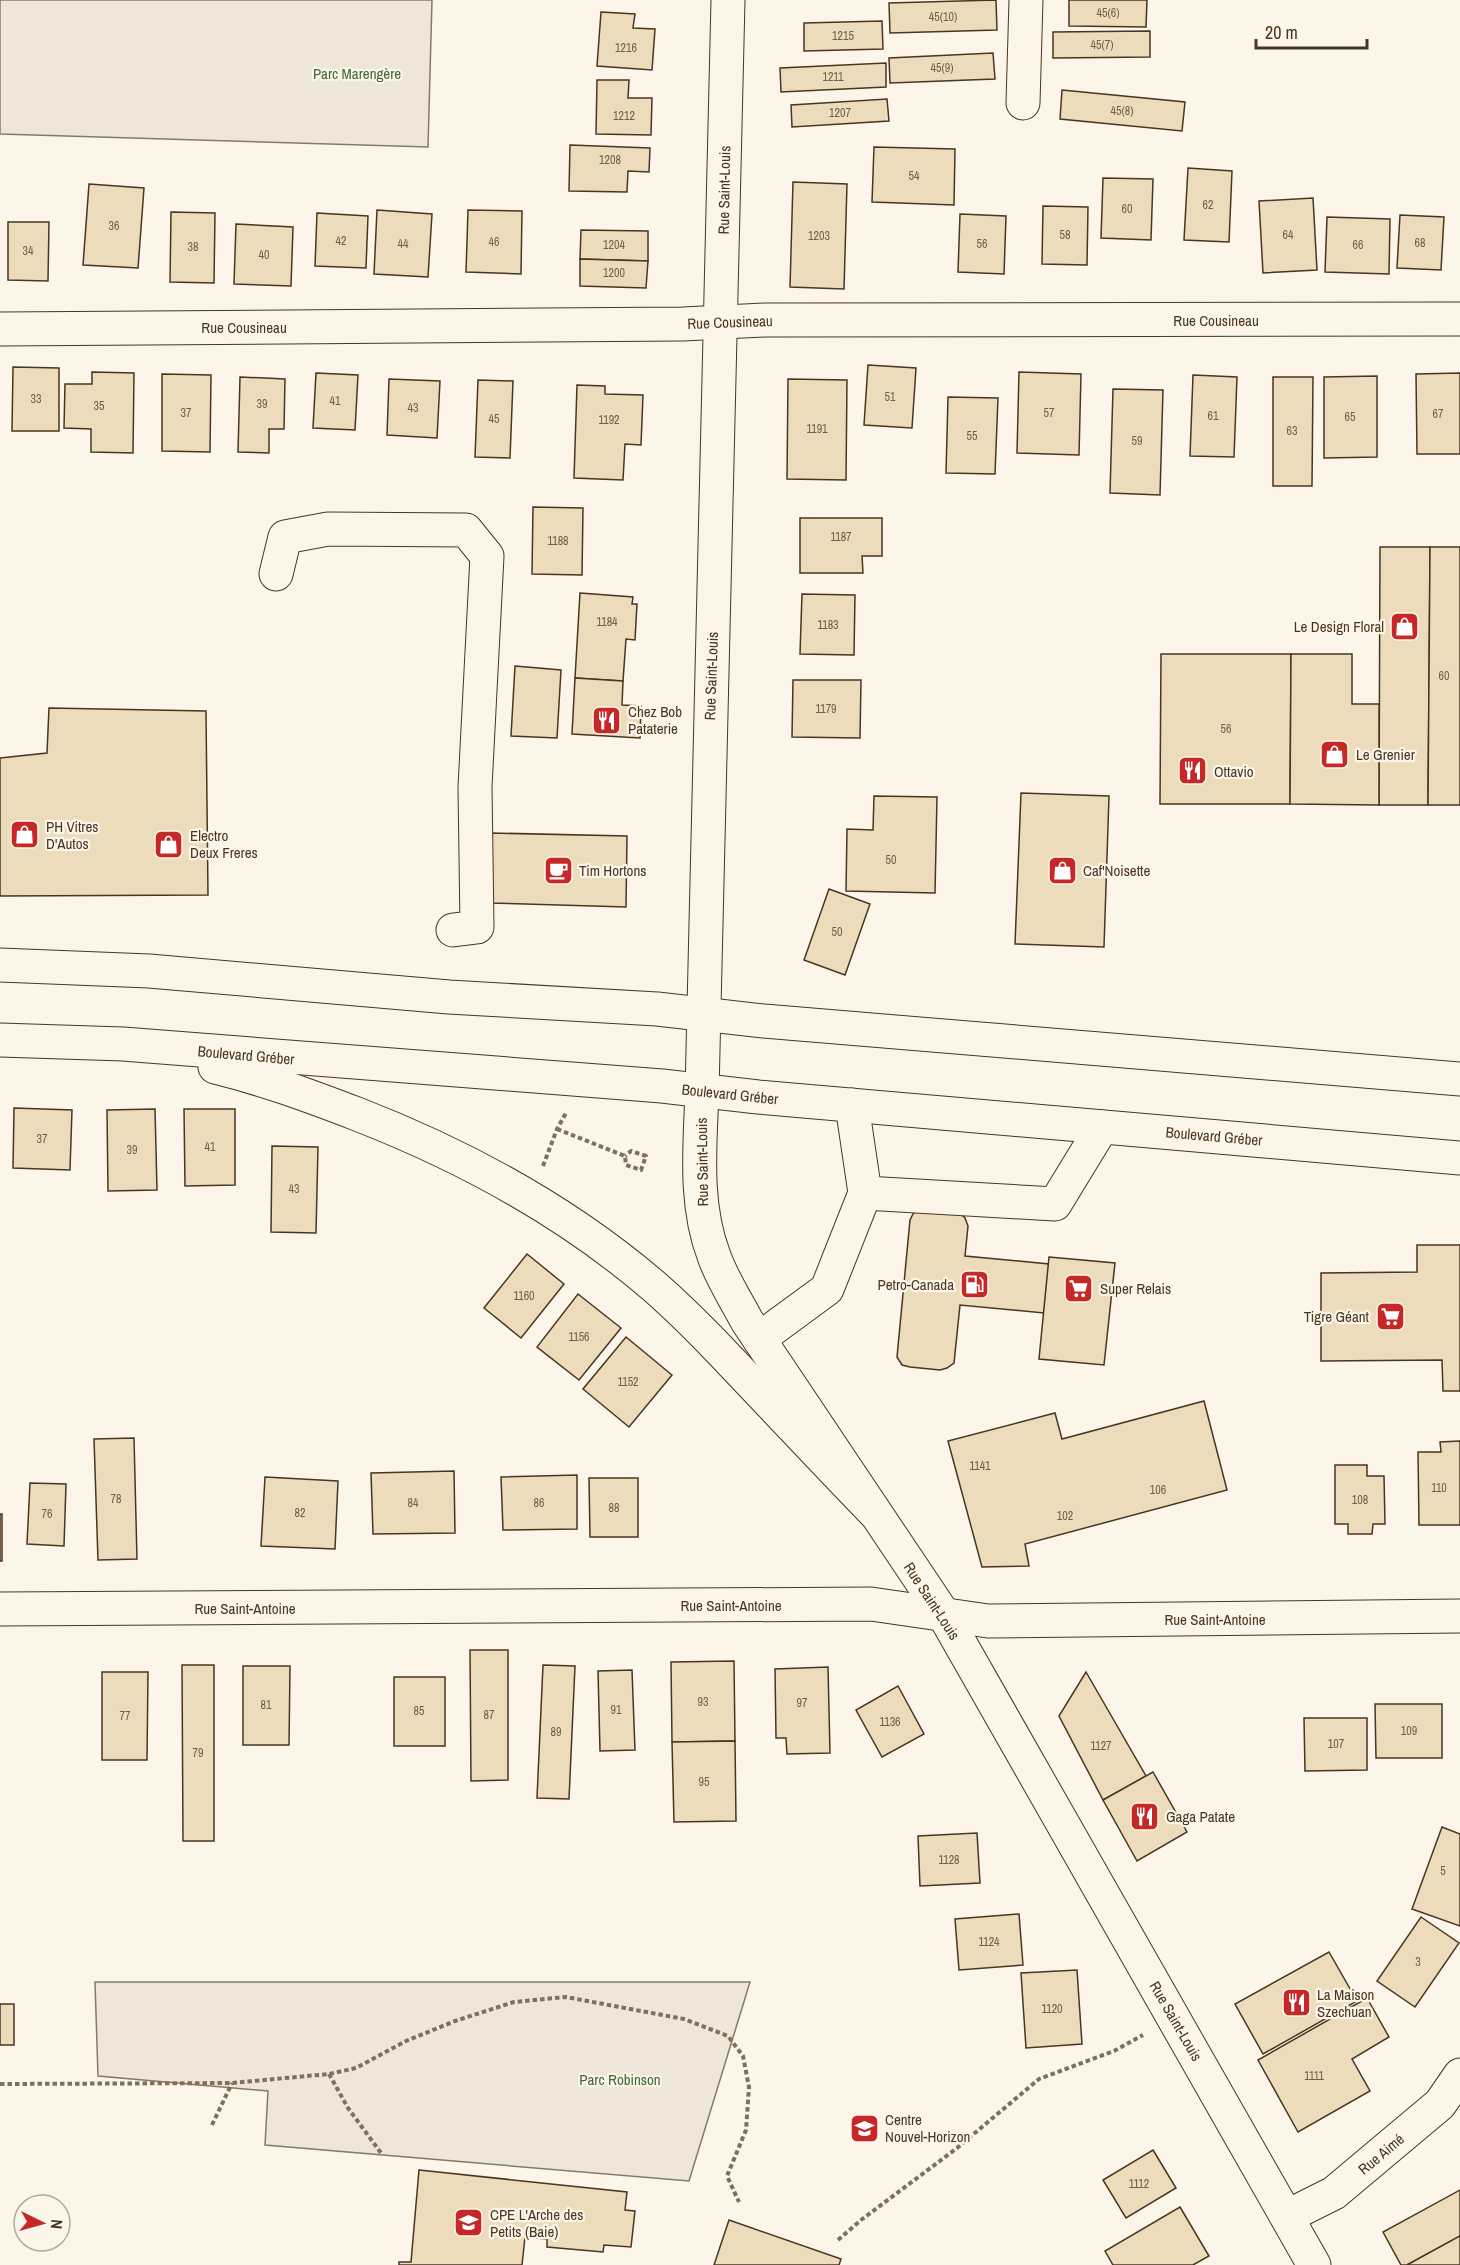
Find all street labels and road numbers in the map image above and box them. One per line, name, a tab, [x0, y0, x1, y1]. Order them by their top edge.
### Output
street label: Rue Saint-Louis	[713, 145, 735, 235]
street label: Rue Cousineau	[687, 310, 773, 334]
street label: Rue Cousineau	[1173, 310, 1259, 331]
street label: Rue Cousineau	[201, 317, 287, 338]
street label: Rue Saint-Louis	[699, 631, 723, 721]
street label: Boulevard Gréber	[197, 1040, 295, 1070]
street label: Boulevard Gréber	[681, 1078, 779, 1110]
street label: Rue Saint-Louis	[691, 1117, 713, 1207]
street label: Boulevard Gréber	[1165, 1121, 1263, 1151]
street label: Rue Saint-Louis	[899, 1558, 965, 1644]
street label: Rue Saint-Antoine	[680, 1595, 782, 1616]
street label: Rue Saint-Antoine	[194, 1598, 296, 1619]
street label: Rue Saint-Antoine	[1164, 1609, 1266, 1630]
street label: Rue Saint-Louis	[1145, 1977, 1207, 2065]
street label: Rue Aimé	[1354, 2128, 1409, 2179]

